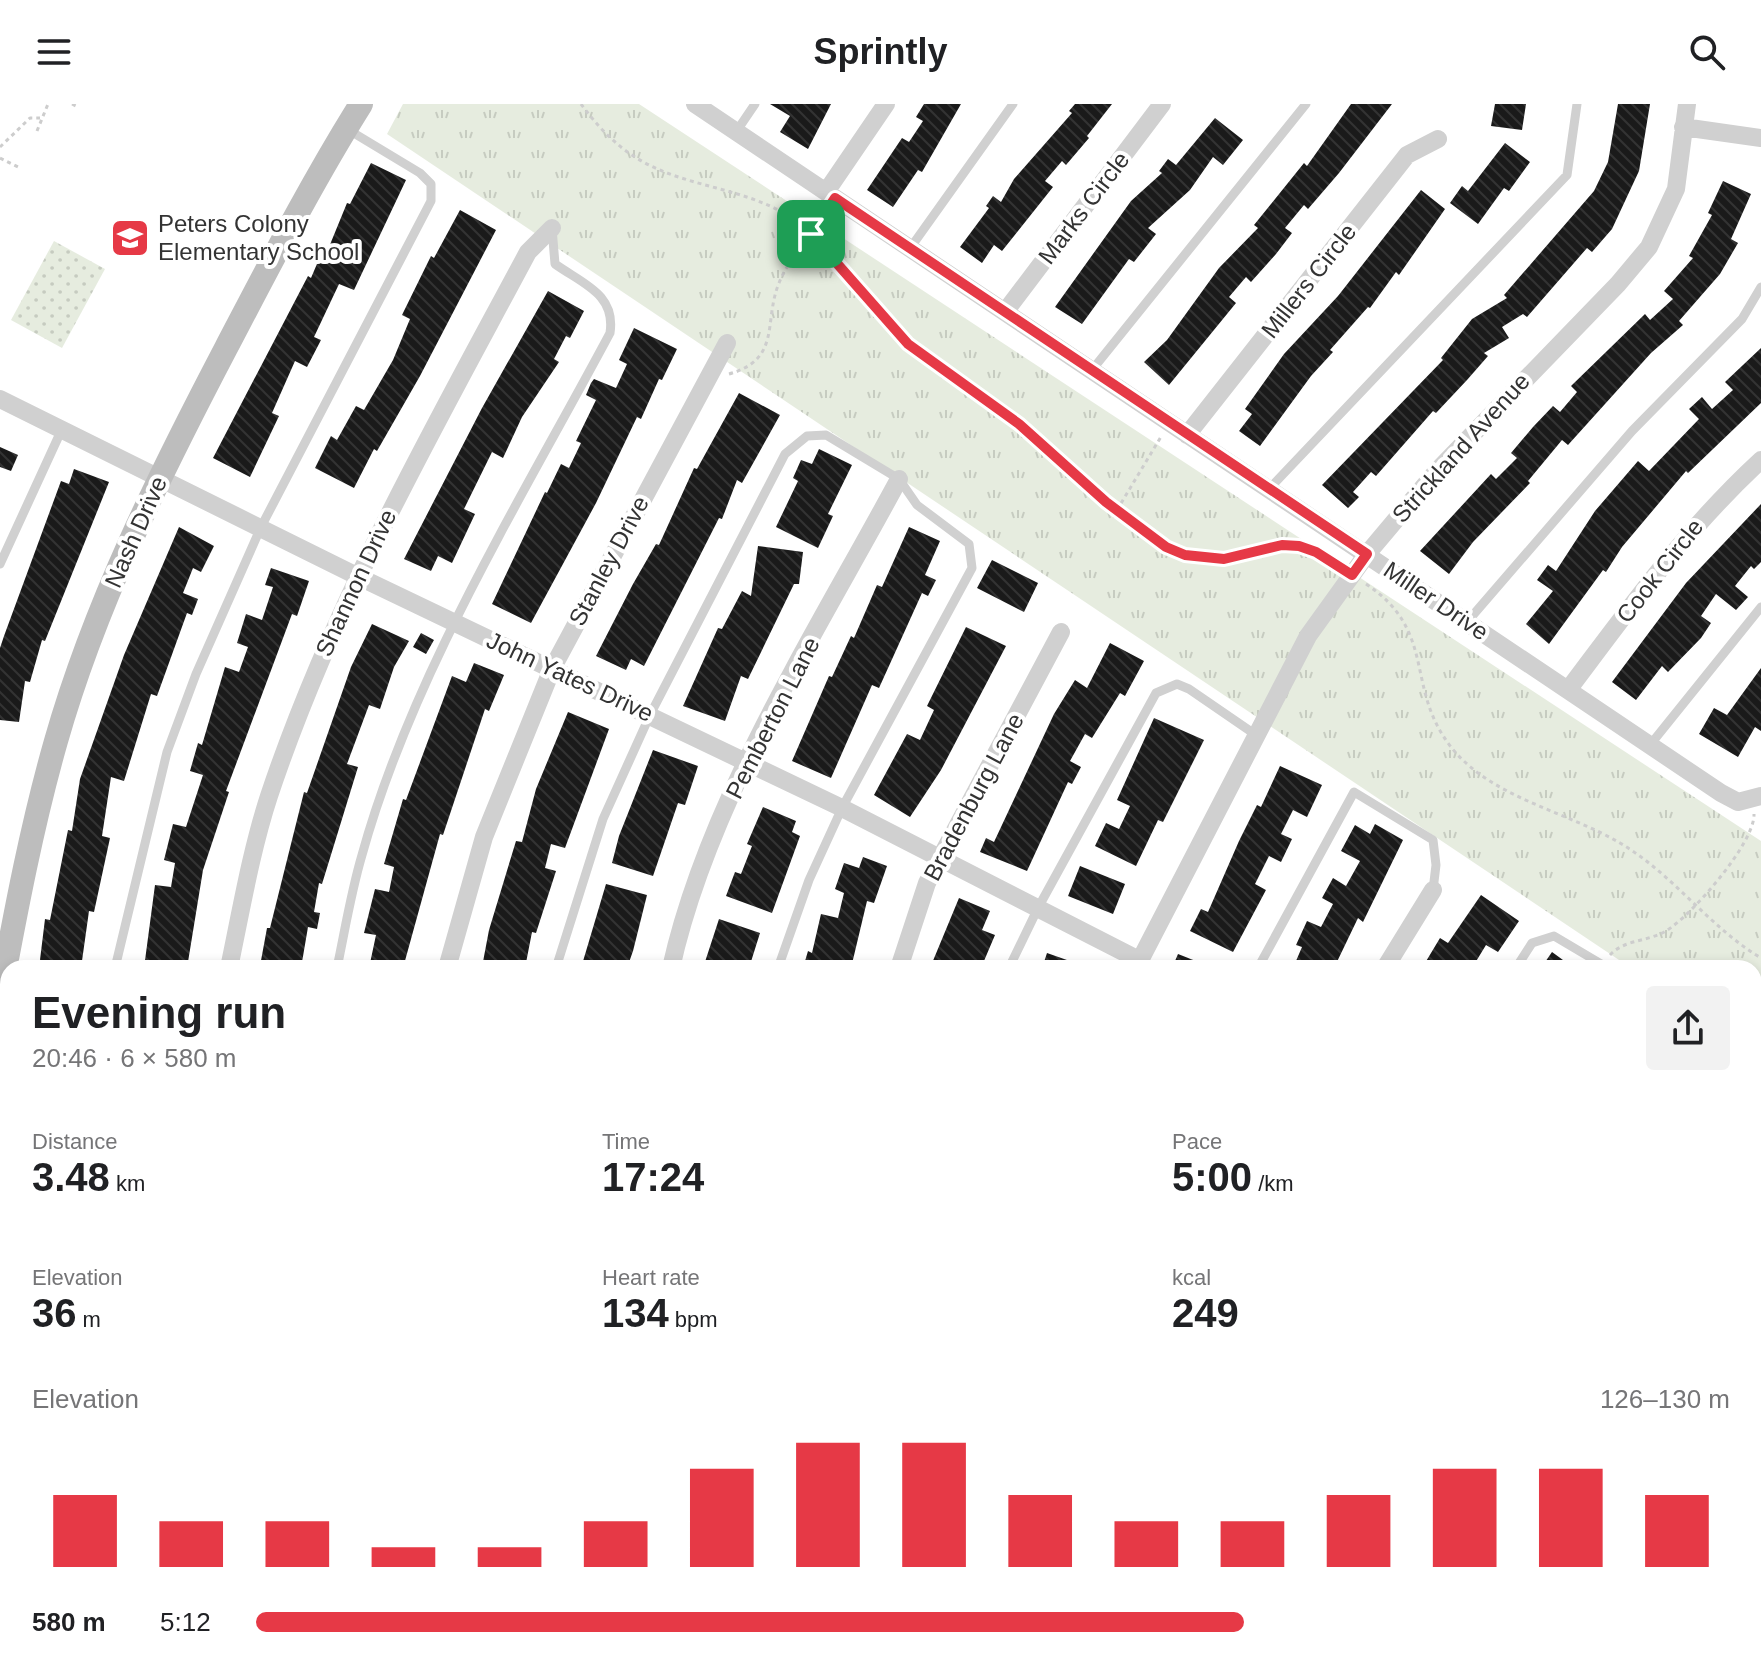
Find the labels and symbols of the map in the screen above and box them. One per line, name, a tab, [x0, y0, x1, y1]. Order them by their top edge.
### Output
street label: Marks Circle	[1033, 146, 1135, 269]
pin	[777, 200, 845, 268]
place label: Peters Colony Elementary School	[158, 210, 359, 265]
school or university icon: Peters Colony Elementary School	[109, 217, 151, 259]
street label: Millers Circle	[1256, 218, 1362, 343]
street label: Strickland Avenue	[1386, 367, 1535, 528]
street label: Nash Drive	[99, 472, 172, 592]
street label: Stanley Drive	[563, 491, 654, 630]
street label: Shannon Drive	[310, 505, 401, 660]
street label: Cook Circle	[1611, 514, 1708, 628]
street label: Miller Drive	[1379, 556, 1494, 645]
street label: John Yates Drive	[483, 626, 658, 727]
street label: Pemberton Lane	[720, 633, 825, 803]
street label: Bradenburg Lane	[918, 709, 1029, 885]

